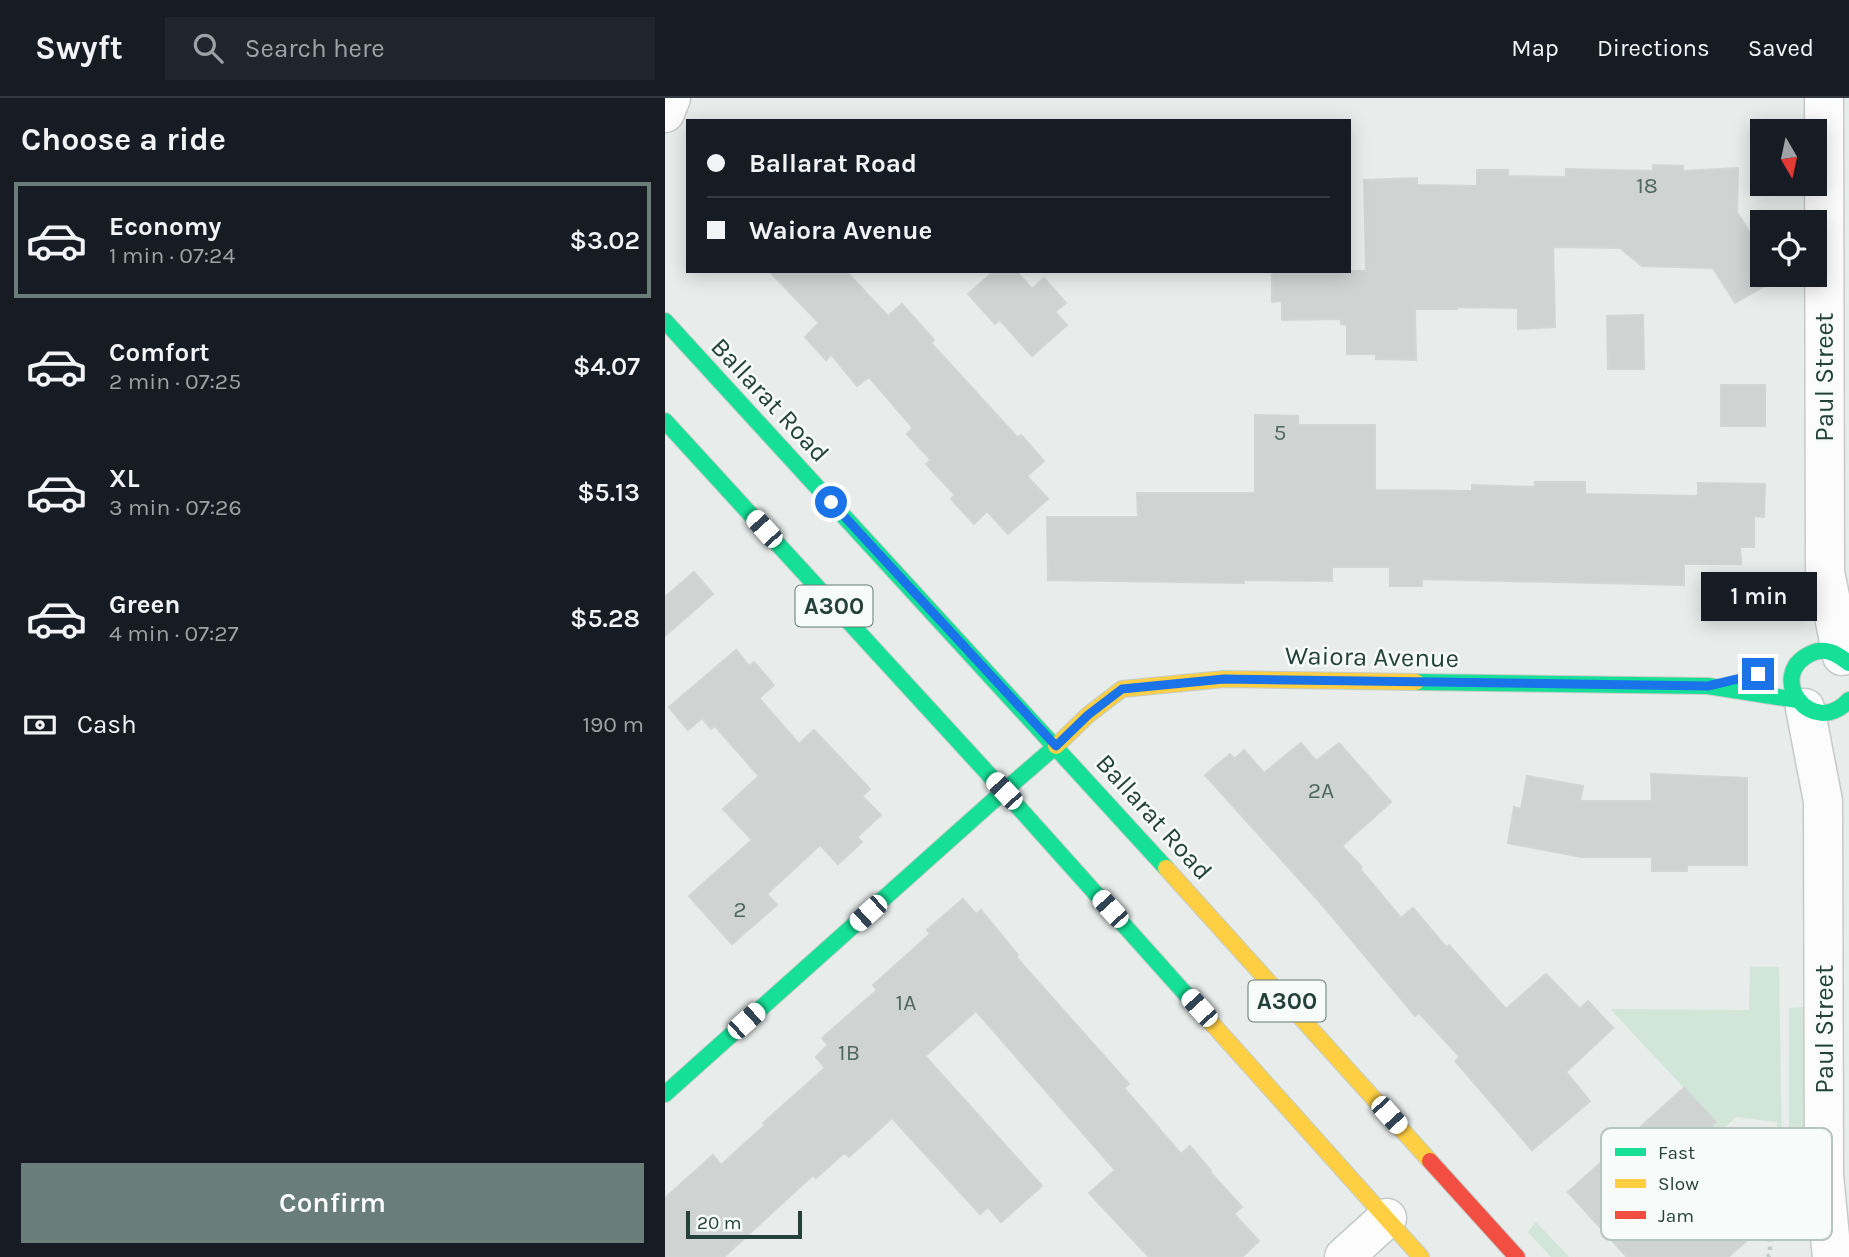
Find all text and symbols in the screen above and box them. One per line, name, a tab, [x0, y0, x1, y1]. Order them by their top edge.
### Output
search box	[165, 17, 655, 80]
text: Swyft	[35, 29, 123, 67]
icon: search	[189, 29, 227, 67]
text: Search here	[245, 33, 385, 64]
text: Map	[1511, 34, 1559, 62]
text: Directions	[1597, 34, 1710, 62]
text: Saved	[1748, 34, 1814, 62]
north arrow	[1750, 119, 1827, 196]
map controls	[1750, 119, 1827, 287]
text: Choose a ride	[21, 121, 226, 158]
text: Ballarat Road	[749, 148, 917, 179]
house number: 18	[1636, 172, 1658, 199]
icon: car	[25, 209, 88, 272]
button: locate	[1750, 210, 1827, 287]
text: Economy	[109, 211, 221, 242]
text: Waiora Avenue	[749, 215, 932, 246]
text: $3.02	[570, 225, 640, 256]
text: 1 min · 07:24	[109, 242, 235, 269]
street label: Paul Street	[1809, 312, 1840, 442]
street label: Ballarat Road	[704, 331, 836, 469]
icon: car	[25, 335, 88, 398]
text: Comfort	[109, 337, 210, 368]
text: $4.07	[573, 351, 640, 382]
text: 2 min · 07:25	[109, 368, 241, 395]
house number: 5	[1274, 419, 1286, 446]
icon: car	[25, 461, 88, 524]
text: XL	[109, 463, 140, 494]
text: $5.13	[577, 477, 640, 508]
route start	[815, 486, 847, 518]
text: 3 min · 07:26	[109, 494, 242, 521]
car	[743, 506, 786, 552]
callout: 1 min	[1700, 573, 1816, 622]
text: 1 min	[1730, 583, 1788, 610]
road number: A300	[795, 586, 873, 626]
icon: car	[25, 587, 88, 650]
text: Green	[109, 589, 181, 620]
text: $5.28	[570, 603, 640, 634]
text: 4 min · 07:27	[109, 620, 238, 647]
street label: Waiora Avenue	[1285, 640, 1459, 674]
route end	[1742, 658, 1774, 690]
icon: cash	[21, 706, 59, 744]
text: Cash	[77, 709, 137, 740]
text: 190 m	[582, 711, 644, 738]
street label: Ballarat Road	[1089, 748, 1219, 886]
car	[982, 768, 1027, 814]
house number: 2A	[1308, 777, 1334, 804]
car	[1089, 886, 1132, 932]
car	[846, 891, 891, 935]
house number: 2	[733, 896, 747, 923]
street label: Paul Street	[1809, 964, 1840, 1094]
road number: A300	[1249, 980, 1325, 1021]
car	[1178, 985, 1221, 1031]
house number: 1A	[896, 989, 916, 1016]
car	[724, 999, 769, 1043]
house number: 1B	[838, 1039, 860, 1066]
car	[1368, 1092, 1411, 1138]
legend	[1601, 1128, 1832, 1240]
text: Fast	[1658, 1142, 1695, 1164]
button: Confirm	[21, 1163, 644, 1243]
text: Slow	[1658, 1173, 1699, 1195]
text: Jam	[1658, 1205, 1694, 1227]
scale bar	[686, 1208, 801, 1240]
text: 20 m	[697, 1212, 742, 1234]

